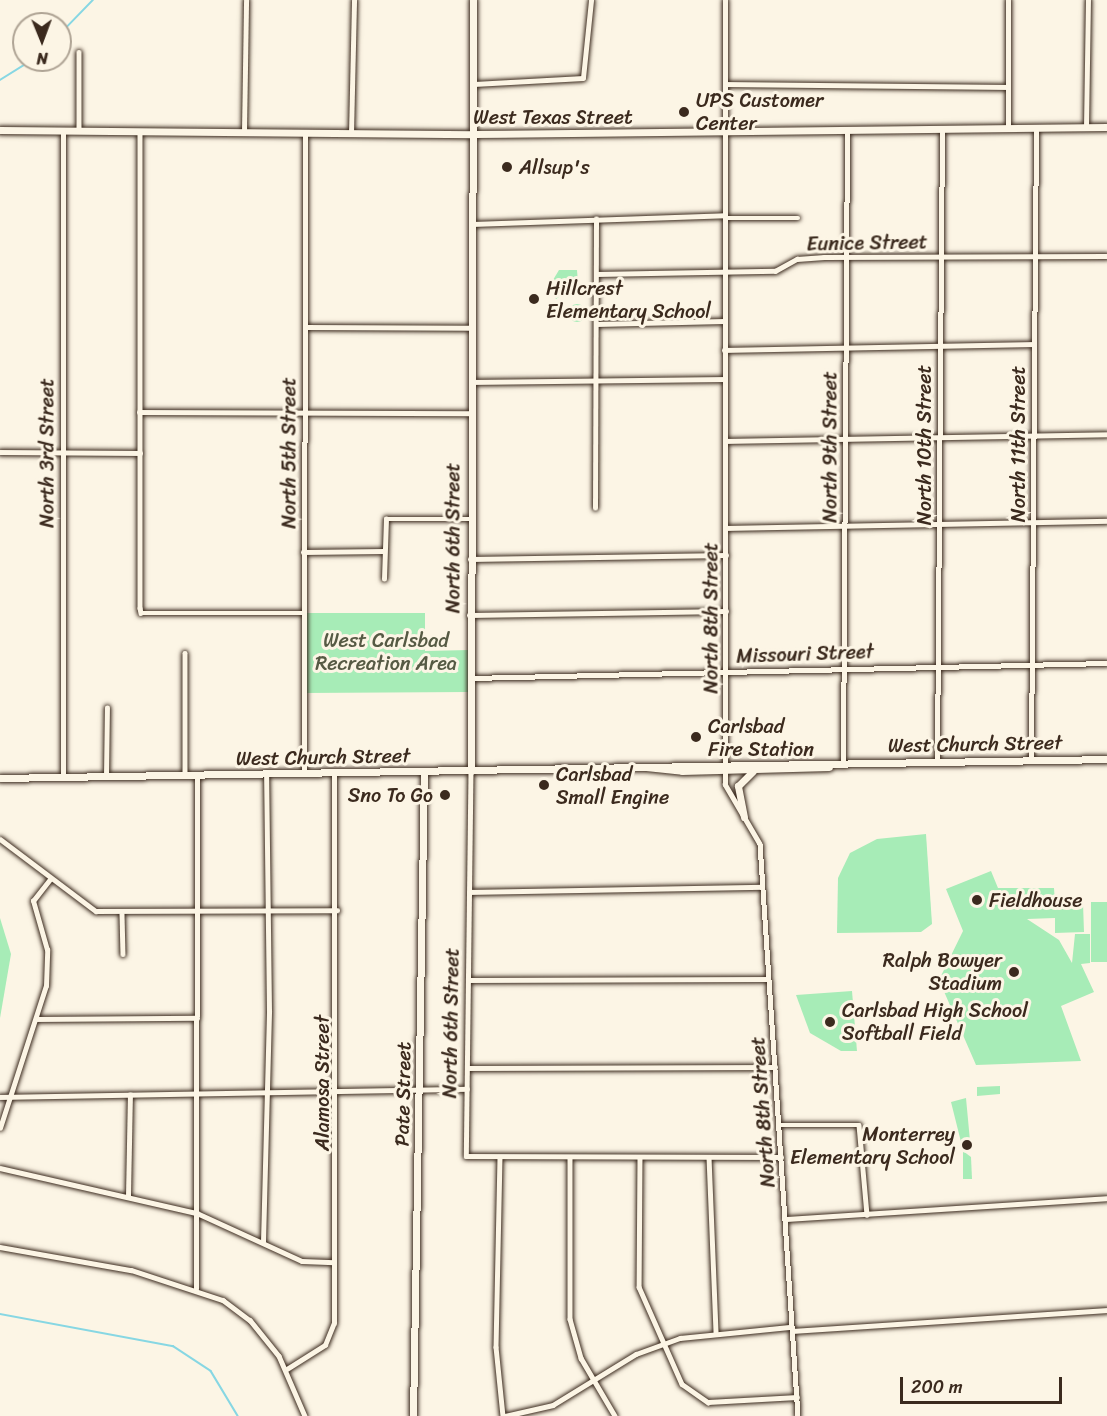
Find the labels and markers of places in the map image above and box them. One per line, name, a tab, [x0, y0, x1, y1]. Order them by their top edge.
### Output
place label: UPS Customer Center	[696, 88, 824, 135]
marker: UPS Customer Center	[677, 105, 691, 119]
place label: Allsup's	[519, 155, 590, 179]
marker: Allsup's	[500, 160, 514, 174]
place label: Hillcrest Elementary School	[546, 276, 711, 323]
marker: Hillcrest Elementary School	[527, 292, 541, 306]
place label: Carlsbad Fire Station	[708, 714, 814, 761]
marker: Carlsbad Fire Station	[689, 730, 703, 744]
place label: Carlsbad Small Engine	[556, 762, 669, 809]
marker: Carlsbad Small Engine	[537, 778, 551, 792]
place label: Sno To Go	[347, 783, 433, 807]
marker: Sno To Go	[438, 788, 452, 802]
place label: Fieldhouse	[989, 888, 1083, 912]
marker: Fieldhouse	[970, 893, 984, 907]
place label: Ralph Bowyer Stadium	[882, 948, 1002, 995]
marker: Ralph Bowyer Stadium	[1007, 965, 1021, 979]
place label: Carlsbad High School Softball Field	[842, 999, 1028, 1046]
marker: Carlsbad High School Softball Field	[823, 1015, 837, 1029]
place label: Monterrey Elementary School	[790, 1122, 955, 1169]
marker: Monterrey Elementary School	[960, 1138, 974, 1152]

